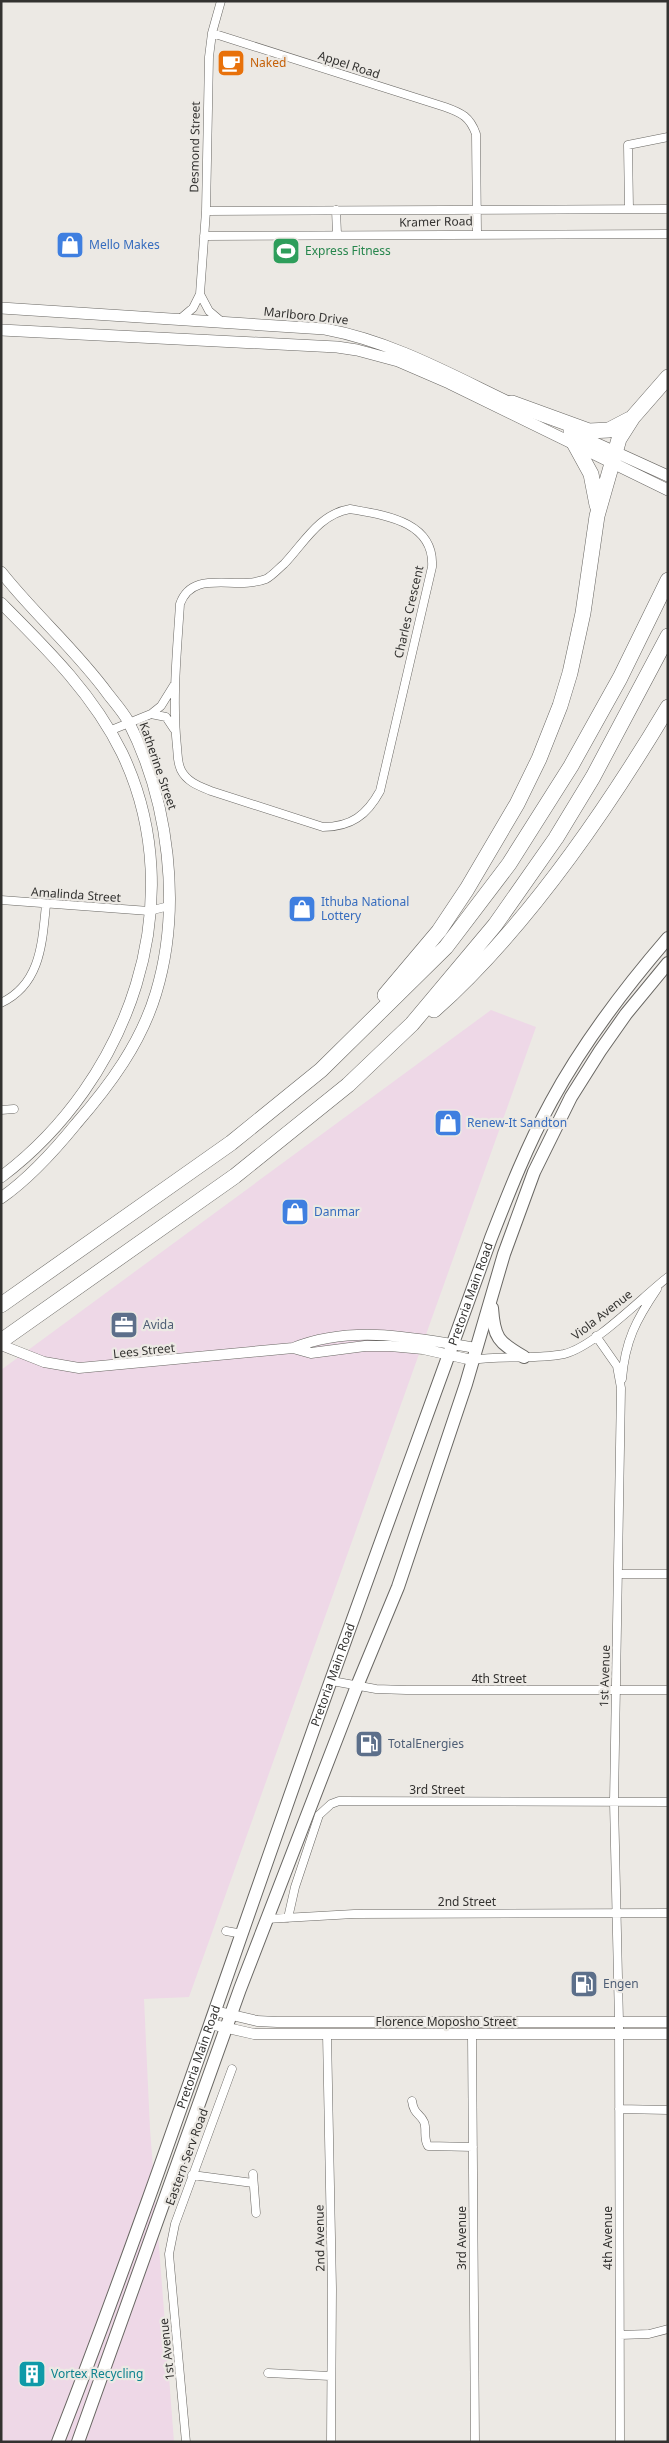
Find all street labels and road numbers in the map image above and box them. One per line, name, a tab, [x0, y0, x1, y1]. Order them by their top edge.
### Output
street label: Appel Road	[316, 47, 382, 83]
street label: Desmond Street	[185, 101, 204, 193]
street label: Kramer Road	[399, 212, 473, 231]
street label: Marlboro Drive	[263, 303, 349, 328]
street label: Charles Crescent	[390, 563, 428, 660]
street label: Katherine Street	[136, 720, 182, 813]
street label: Amalinda Street	[31, 883, 122, 906]
street label: Pretoria Main Road	[444, 1240, 497, 1348]
street label: Viola Avenue	[568, 1285, 636, 1344]
street label: Lees Street	[112, 1339, 176, 1362]
street label: Pretoria Main Road	[306, 1621, 359, 1729]
street label: 1st Avenue	[595, 1644, 614, 1707]
street label: 4th Street	[471, 1670, 527, 1687]
street label: 3rd Street	[409, 1781, 465, 1798]
street label: 2nd Street	[438, 1893, 497, 1910]
street label: Pretoria Main Road	[172, 2003, 224, 2111]
street label: Florence Moposho Street	[376, 2013, 517, 2030]
street label: Eastern Serv Road	[161, 2106, 212, 2208]
street label: 2nd Avenue	[310, 2204, 329, 2272]
street label: 3rd Avenue	[453, 2206, 470, 2270]
street label: 4th Avenue	[599, 2206, 616, 2270]
street label: 1st Avenue	[155, 2317, 178, 2381]

